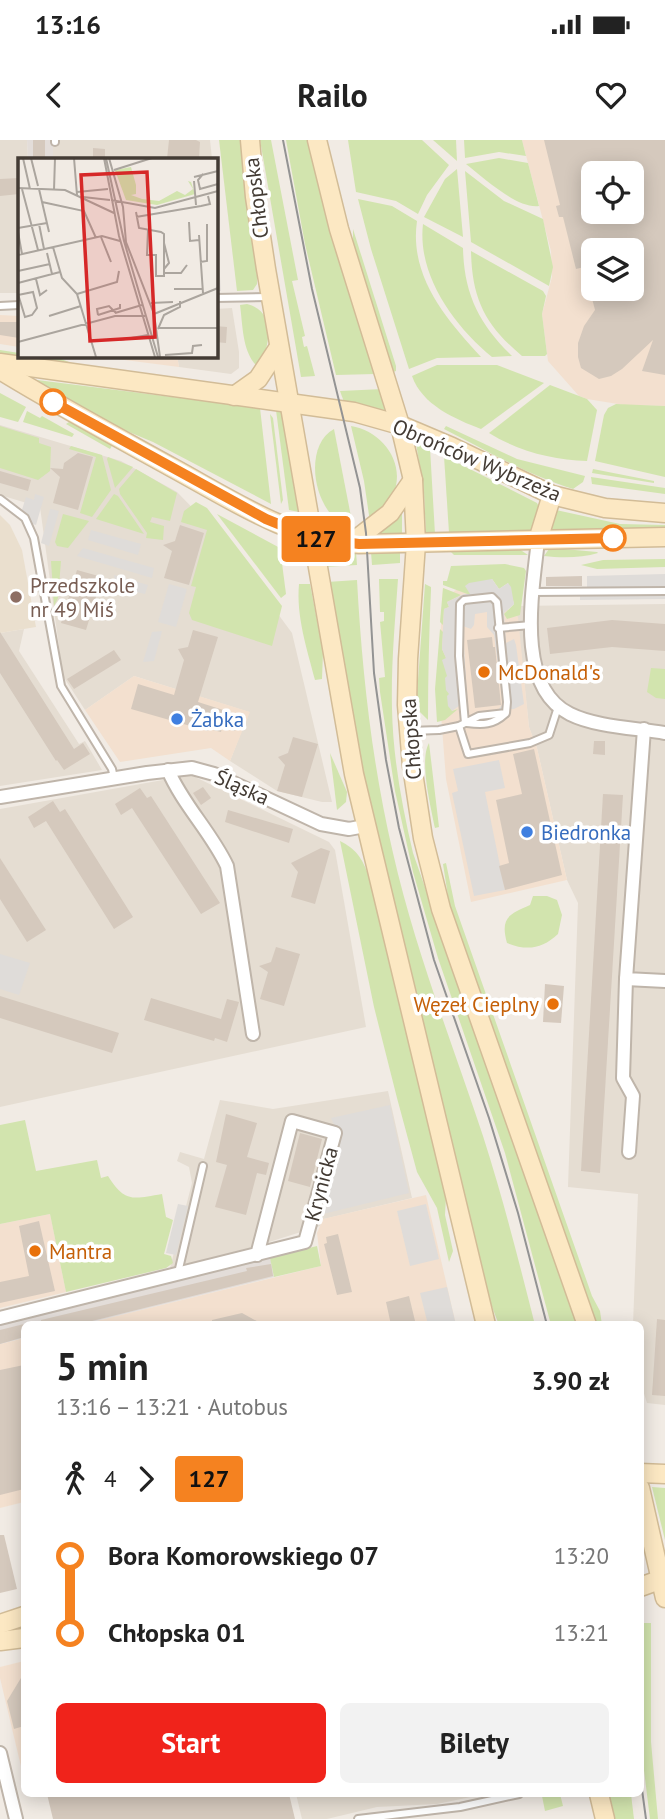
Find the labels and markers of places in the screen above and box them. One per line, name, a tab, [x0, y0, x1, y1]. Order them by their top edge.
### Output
unlabelled marker	[40, 389, 66, 415]
unlabelled marker	[600, 525, 626, 551]
place label: Przedszkole nr 49 Miś	[30, 572, 135, 623]
marker: Przedszkole nr 49 Miś	[8, 589, 24, 605]
place label: McDonald's	[498, 659, 601, 686]
marker: McDonald's	[476, 664, 492, 680]
place label: Żabka	[191, 706, 244, 733]
marker: Żabka	[169, 711, 185, 727]
place label: Biedronka	[541, 819, 631, 846]
marker: Biedronka	[519, 824, 535, 840]
place label: Węzeł Cieplny	[414, 991, 539, 1018]
marker: Węzeł Cieplny	[545, 996, 561, 1012]
place label: Mantra	[49, 1238, 112, 1265]
marker: Mantra	[27, 1243, 43, 1259]

